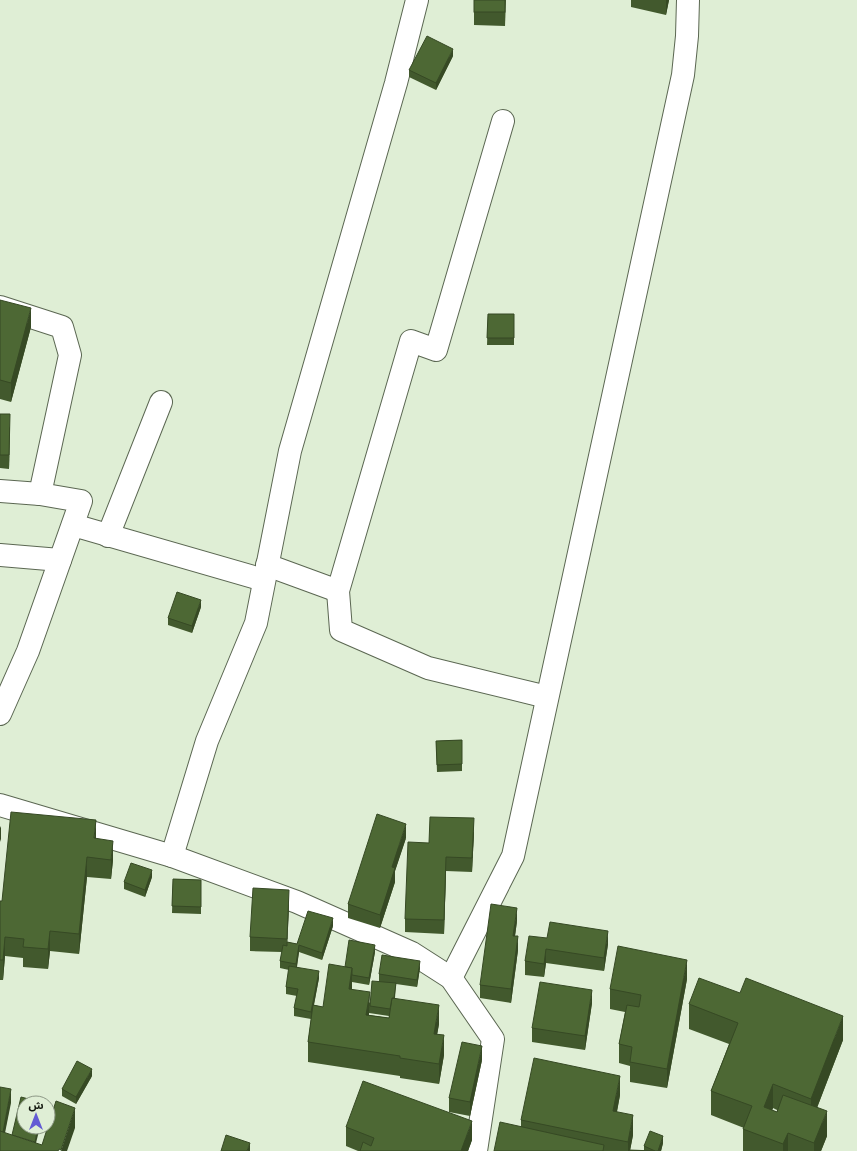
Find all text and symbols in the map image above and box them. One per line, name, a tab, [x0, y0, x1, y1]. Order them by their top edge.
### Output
north arrow	[16, 1095, 56, 1135]
text: ش	[28, 1096, 44, 1112]

